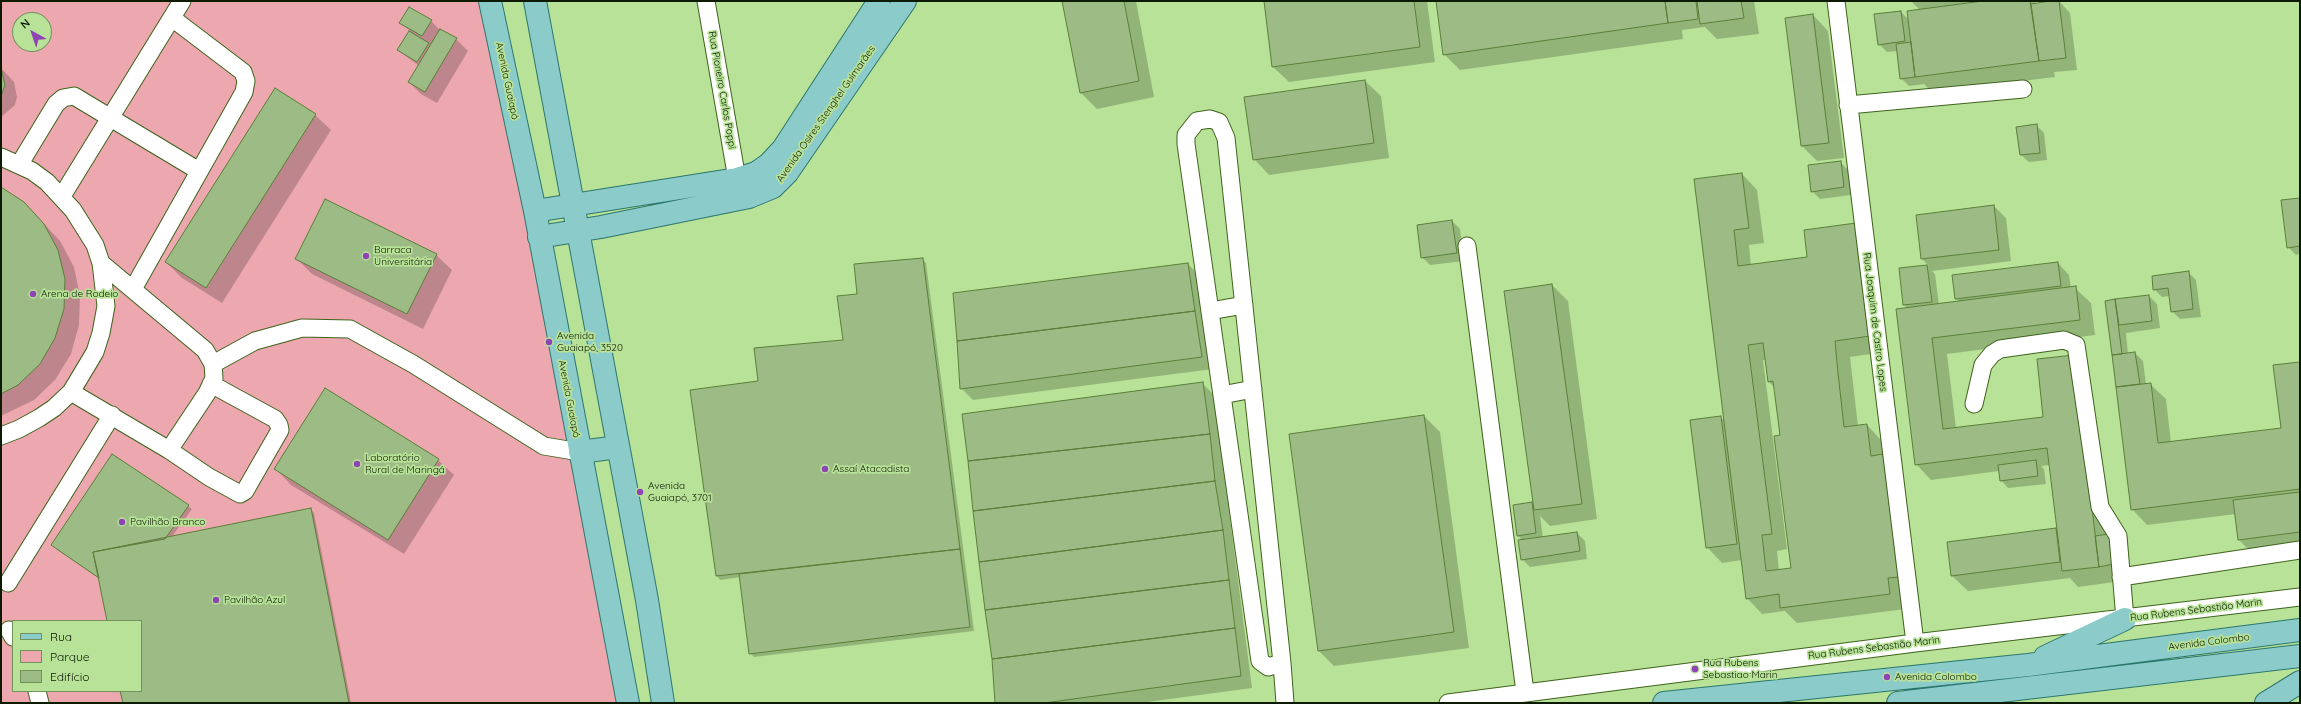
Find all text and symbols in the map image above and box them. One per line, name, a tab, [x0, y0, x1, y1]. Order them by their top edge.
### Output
north arrow	[12, 12, 52, 52]
text: N	[17, 16, 33, 32]
street label: Rua Pioneiro Carlos Poppi	[706, 30, 738, 150]
street label: Avenida Guaiapó	[493, 41, 521, 121]
street label: Avenida Osíres Stenghel Guimarães	[774, 43, 878, 185]
place label: Barraca Universitária	[374, 244, 432, 268]
marker: Barraca Universitária	[361, 251, 371, 261]
street label: Rua Joaquim de Castro Lopes	[1861, 252, 1889, 392]
place label: Arena de Rodeio	[41, 288, 118, 300]
marker: Arena de Rodeio	[28, 289, 38, 299]
place label: Avenida Guaiapó, 3520	[557, 330, 623, 354]
marker: Avenida Guaiapó, 3520	[544, 337, 554, 347]
street label: Avenida Guaiapó	[556, 359, 582, 439]
place label: Laboratório Rural de Maringá	[365, 452, 445, 476]
marker: Laboratório Rural de Maringá	[352, 459, 362, 469]
place label: Assaí Atacadista	[833, 463, 909, 475]
marker: Assaí Atacadista	[820, 464, 830, 474]
place label: Avenida Guaiapó, 3701	[648, 480, 712, 504]
marker: Avenida Guaiapó, 3701	[635, 487, 645, 497]
place label: Pavilhão Branco	[130, 516, 205, 528]
marker: Pavilhão Branco	[117, 517, 127, 527]
place label: Pavilhão Azul	[224, 594, 285, 606]
marker: Pavilhão Azul	[211, 595, 221, 605]
street label: Rua Rubens Sebastião Marin	[2129, 596, 2263, 624]
legend	[12, 620, 142, 692]
text: Rua	[50, 629, 72, 644]
street label: Avenida Colombo	[2168, 631, 2250, 653]
street label: Rua Rubens Sebastião Marin	[1807, 634, 1941, 662]
text: Parque	[50, 649, 90, 664]
place label: Rua Rubens Sebastiao Marin	[1703, 657, 1778, 680]
marker: Rua Rubens Sebastiao Marin	[1690, 664, 1700, 674]
text: Edifício	[50, 669, 90, 684]
place label: Avenida Colombo	[1895, 671, 1977, 683]
marker: Avenida Colombo	[1882, 672, 1892, 682]

